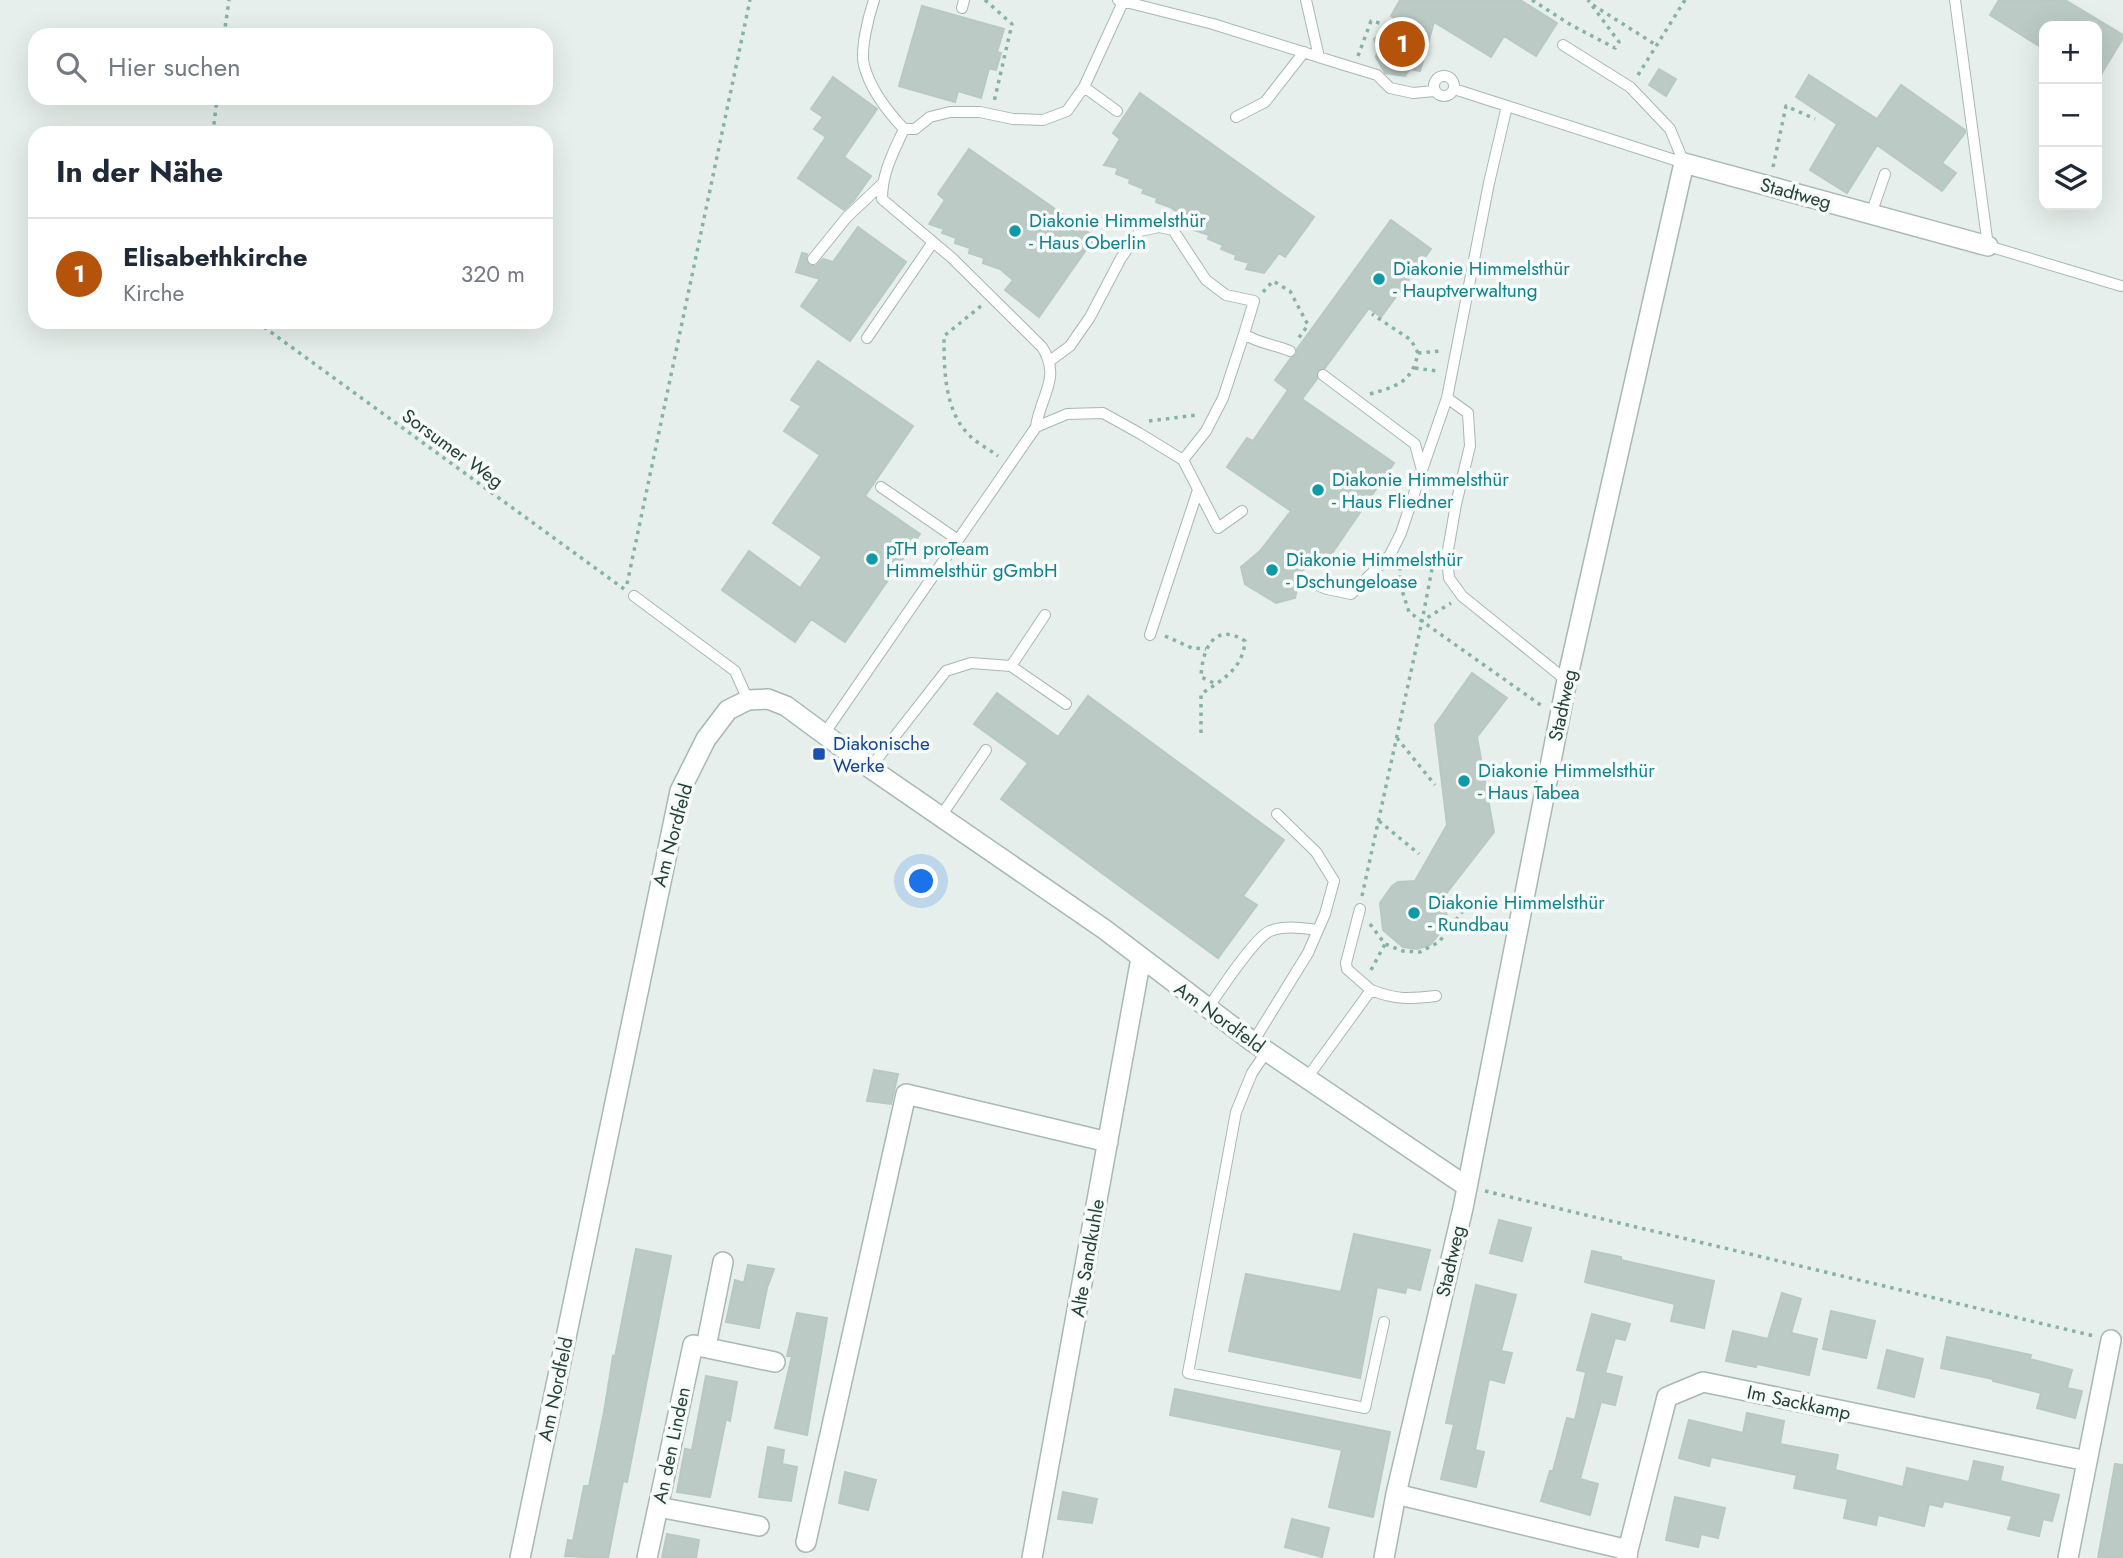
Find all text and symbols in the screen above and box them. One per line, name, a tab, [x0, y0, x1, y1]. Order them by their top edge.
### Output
pin: 1	[1379, 18, 1425, 70]
map controls	[2039, 21, 2102, 210]
button: +	[2039, 21, 2102, 84]
search box	[28, 28, 553, 105]
icon: search	[52, 48, 90, 86]
text: Hier suchen	[108, 48, 241, 86]
button: −	[2039, 84, 2102, 147]
button: layers	[2039, 147, 2102, 210]
text: In der Nähe	[56, 150, 223, 193]
street label: Stadtweg	[1757, 171, 1835, 216]
place label: Diakonie Himmelsthür - Haus Oberlin	[1029, 207, 1206, 256]
marker: Diakonie Himmelsthür - Haus Oberlin	[1007, 223, 1023, 239]
text: Elisabethkirche	[123, 238, 308, 276]
place label: Diakonie Himmelsthür - Hauptverwaltung	[1393, 255, 1570, 304]
text: 1	[73, 257, 85, 291]
text: 320 m	[461, 257, 525, 291]
marker: Diakonie Himmelsthür - Hauptverwaltung	[1371, 271, 1387, 287]
text: Kirche	[123, 276, 184, 310]
street label: Sorsumer Weg	[396, 402, 509, 494]
place label: Diakonie Himmelsthür - Haus Fliedner	[1332, 466, 1509, 515]
marker: Diakonie Himmelsthür - Haus Fliedner	[1310, 482, 1326, 498]
place label: pTH proTeam Himmelsthür gGmbH	[886, 535, 1058, 584]
place label: Diakonie Himmelsthür - Dschungeloase	[1286, 546, 1463, 595]
marker: pTH proTeam Himmelsthür gGmbH	[864, 551, 880, 567]
marker: Diakonie Himmelsthür - Dschungeloase	[1264, 562, 1280, 578]
street label: Stadtweg	[1542, 667, 1583, 743]
place label: Diakonische Werke	[833, 730, 930, 779]
marker: Diakonische Werke	[811, 746, 827, 762]
place label: Diakonie Himmelsthür - Haus Tabea	[1478, 757, 1655, 806]
marker: Diakonie Himmelsthür - Haus Tabea	[1456, 773, 1472, 789]
street label: Am Nordfeld	[646, 780, 699, 890]
your location	[904, 864, 938, 898]
place label: Diakonie Himmelsthür - Rundbau	[1428, 889, 1605, 938]
marker: Diakonie Himmelsthür - Rundbau	[1406, 905, 1422, 921]
street label: Am Nordfeld	[1169, 975, 1270, 1059]
street label: Alte Sandkuhle	[1064, 1197, 1111, 1319]
street label: Stadtweg	[1429, 1223, 1472, 1300]
street label: Am Nordfeld	[531, 1334, 580, 1444]
street label: Im Sackkamp	[1745, 1378, 1853, 1427]
street label: An den Linden	[646, 1384, 697, 1506]

